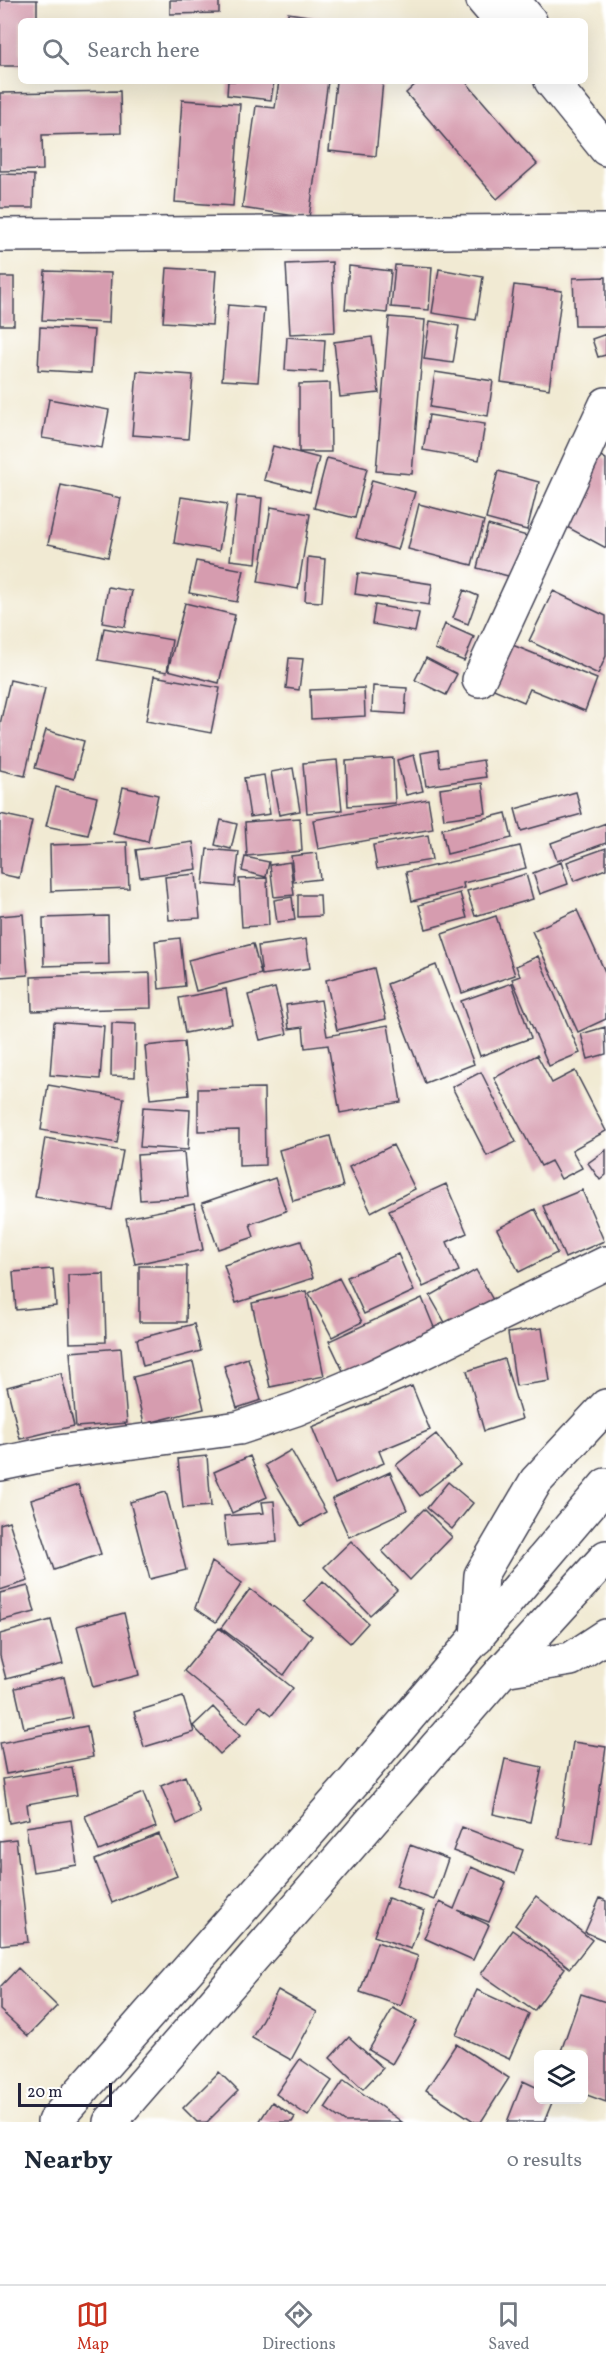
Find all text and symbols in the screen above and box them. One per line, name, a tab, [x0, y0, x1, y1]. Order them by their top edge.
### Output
search box	[18, 18, 588, 84]
icon: search	[39, 35, 72, 68]
text: Search here	[87, 36, 200, 67]
map controls	[534, 2050, 588, 2104]
button: layers	[534, 2050, 588, 2104]
scale bar	[18, 2080, 112, 2108]
text: 20 m	[27, 2082, 62, 2104]
text: Nearby	[24, 2143, 113, 2179]
text: 0 results	[507, 2147, 582, 2175]
tab: Map	[76, 2298, 109, 2356]
tab: Directions	[262, 2298, 336, 2356]
tab: Saved	[488, 2298, 530, 2356]

